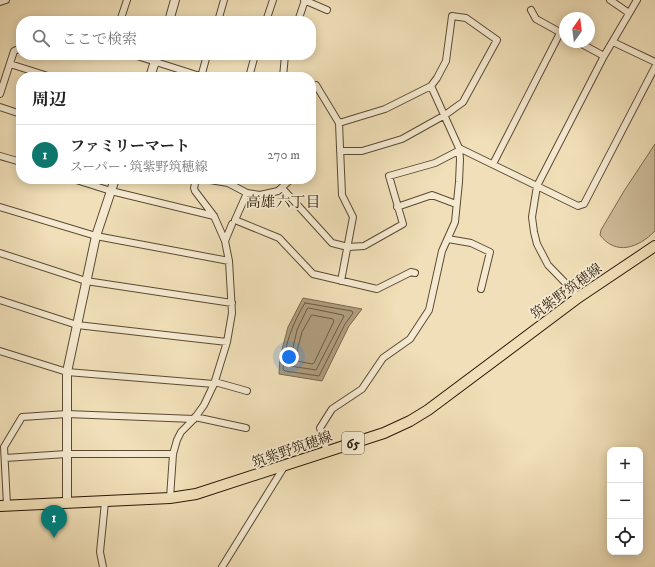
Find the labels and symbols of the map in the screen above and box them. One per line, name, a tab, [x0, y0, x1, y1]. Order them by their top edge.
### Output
north arrow	[559, 12, 595, 48]
district label: 高雄六丁目	[245, 193, 321, 212]
street label: 筑紫野筑穂線	[527, 260, 606, 324]
your location	[279, 347, 299, 367]
street label: 筑紫野筑穂線	[250, 428, 335, 472]
road number: 65	[342, 432, 364, 454]
pin: 1	[41, 505, 67, 538]

